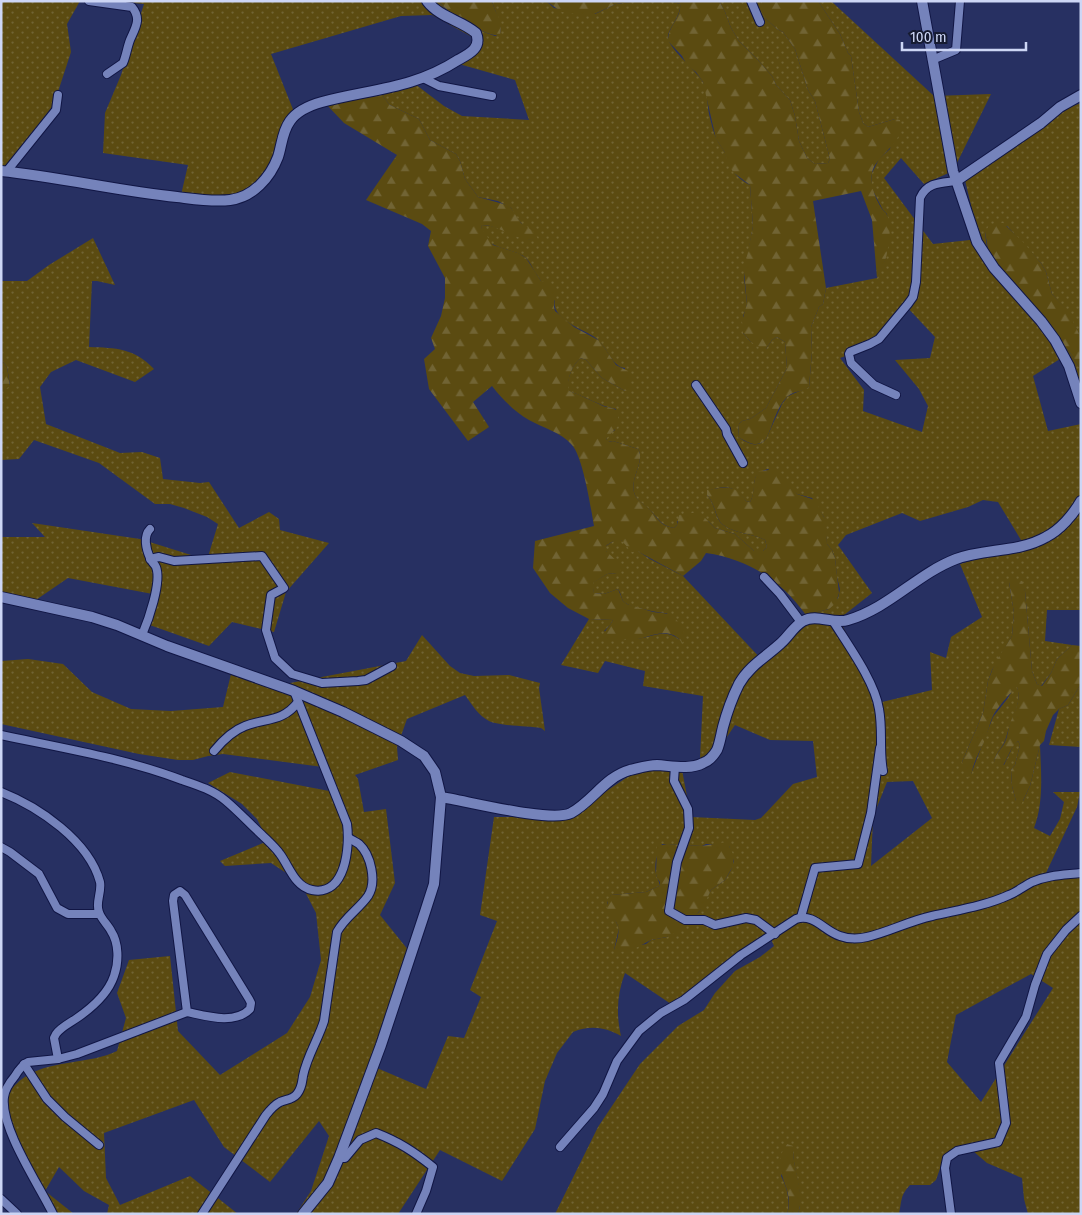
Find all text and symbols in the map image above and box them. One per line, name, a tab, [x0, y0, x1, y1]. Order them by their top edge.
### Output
scale bar	[902, 20, 1026, 52]
text: 100 m	[910, 28, 947, 46]

